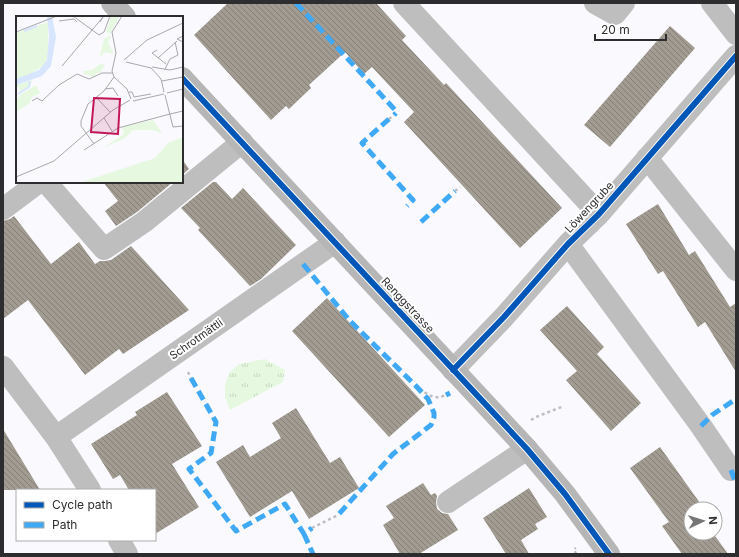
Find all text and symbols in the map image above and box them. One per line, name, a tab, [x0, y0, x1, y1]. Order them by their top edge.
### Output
inset map	[16, 16, 183, 183]
scale bar	[595, 16, 666, 42]
text: 20 m	[601, 22, 630, 37]
street label: Löwengrube	[562, 179, 616, 235]
street label: Renggstrasse	[379, 274, 437, 336]
street label: Schrotmättli	[167, 315, 225, 363]
legend	[16, 489, 156, 541]
text: Cycle path	[52, 497, 113, 512]
north arrow	[683, 501, 723, 541]
text: N	[706, 516, 720, 525]
text: Path	[52, 517, 77, 532]

